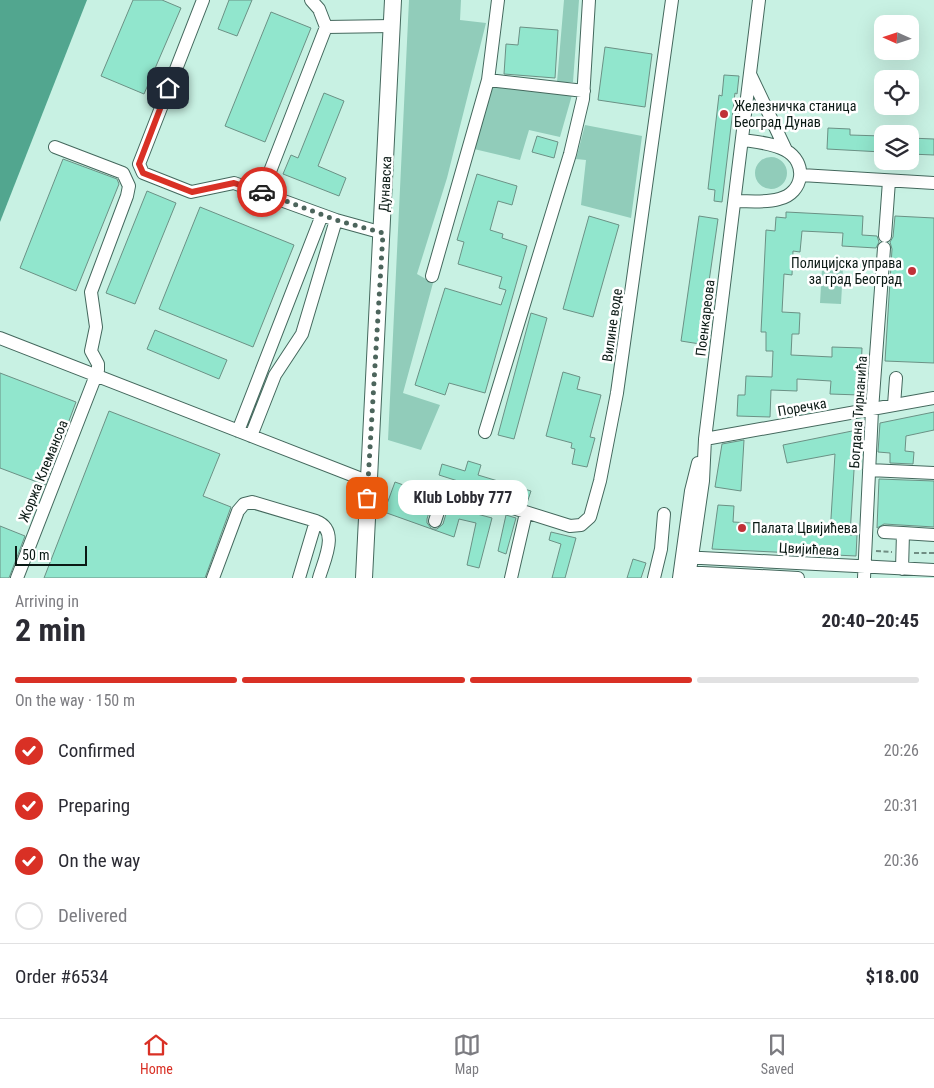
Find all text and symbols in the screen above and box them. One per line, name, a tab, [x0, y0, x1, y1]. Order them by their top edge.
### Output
north arrow	[874, 15, 919, 60]
map controls	[874, 15, 919, 170]
pin	[147, 67, 189, 109]
button: locate	[874, 70, 919, 115]
icon: home	[154, 74, 182, 102]
place label: Железничка станица Београд Дунав	[734, 98, 856, 130]
marker: Железничка станица Београд Дунав	[718, 108, 730, 120]
button: layers	[874, 125, 919, 170]
street label: Дунавска	[376, 156, 394, 212]
courier	[237, 167, 287, 217]
icon: car	[248, 178, 276, 206]
place label: Полицијска управа за град Београд	[791, 255, 902, 287]
marker: Полицијска управа за град Београд	[906, 265, 918, 277]
street label: Поенкареова	[692, 279, 718, 357]
street label: Вилине воде	[599, 287, 625, 363]
street label: Богдана Тирнанића	[846, 355, 870, 469]
street label: Поречка	[776, 395, 828, 419]
street label: Жоржа Клемансоа	[15, 418, 71, 524]
pin	[346, 477, 388, 519]
callout: Klub Lobby 777	[397, 480, 527, 516]
icon: bag	[353, 484, 381, 512]
text: Klub Lobby 777	[414, 488, 512, 507]
place label: Палата Цвијићева	[752, 520, 858, 536]
marker: Палата Цвијићева	[736, 522, 748, 534]
street label: Цвијићева	[778, 539, 840, 559]
scale bar	[15, 543, 88, 566]
text: 50 m	[22, 547, 50, 563]
text: Arriving in	[15, 592, 79, 611]
text: 20:40–20:45	[821, 609, 919, 632]
text: 2 min	[15, 611, 86, 649]
text: On the way · 150 m	[15, 691, 135, 710]
icon: check	[15, 737, 43, 765]
text: Confirmed	[58, 739, 135, 762]
text: 20:26	[884, 741, 919, 760]
icon: check	[15, 792, 43, 820]
text: Preparing	[58, 794, 130, 817]
text: 20:31	[884, 796, 919, 815]
icon: check	[15, 847, 43, 875]
text: On the way	[58, 849, 140, 872]
text: 20:36	[884, 851, 919, 870]
text: Delivered	[58, 904, 127, 927]
text: Order #6534	[15, 965, 108, 988]
text: $18.00	[865, 965, 919, 988]
tab: Home	[140, 1031, 173, 1077]
tab: Map	[453, 1031, 481, 1077]
tab: Saved	[761, 1031, 794, 1077]

